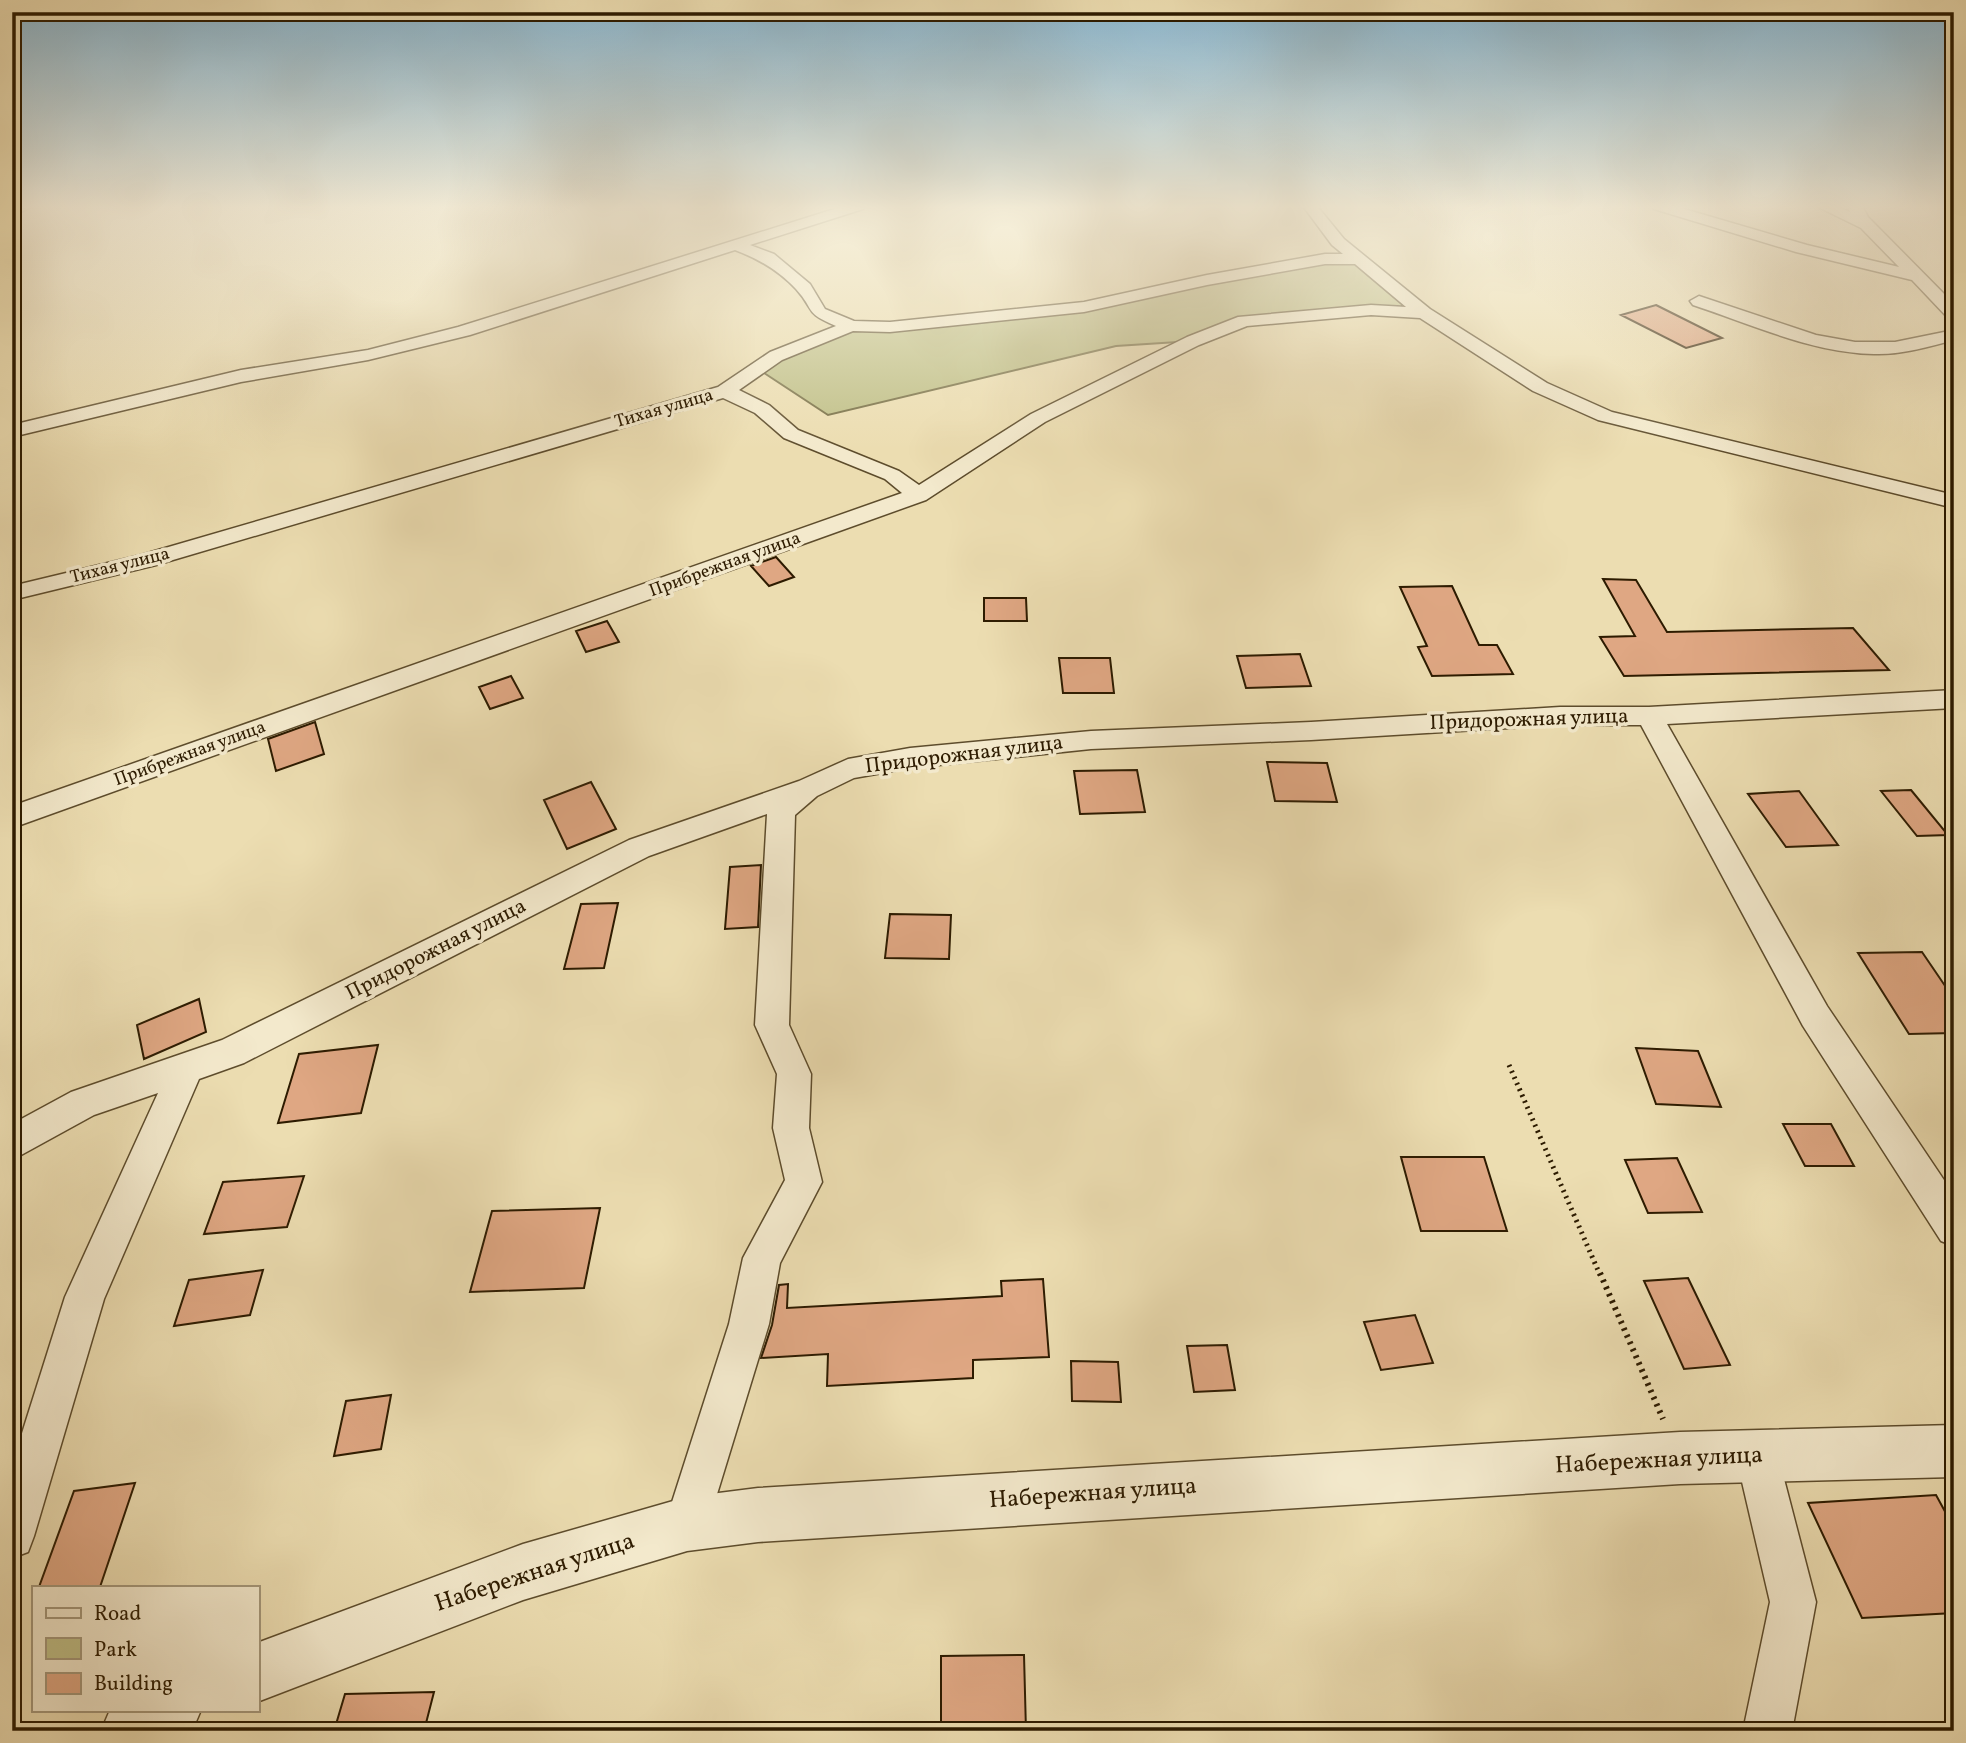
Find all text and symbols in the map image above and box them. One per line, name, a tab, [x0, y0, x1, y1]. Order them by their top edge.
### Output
street label: Тихая улица	[612, 383, 716, 435]
street label: Прибрежная улица	[646, 526, 804, 604]
street label: Тихая улица	[68, 542, 172, 590]
street label: Придорожная улица	[1429, 702, 1629, 738]
street label: Прибрежная улица	[111, 715, 269, 793]
street label: Придорожная улица	[863, 728, 1065, 782]
street label: Придорожная улица	[341, 892, 531, 1008]
street label: Набережная улица	[1554, 1439, 1764, 1483]
street label: Набережная улица	[988, 1470, 1198, 1518]
street label: Набережная улица	[431, 1525, 639, 1621]
legend	[32, 1586, 259, 1712]
text: Road	[94, 1600, 141, 1629]
text: Park	[94, 1636, 137, 1665]
text: Building	[94, 1670, 173, 1699]

